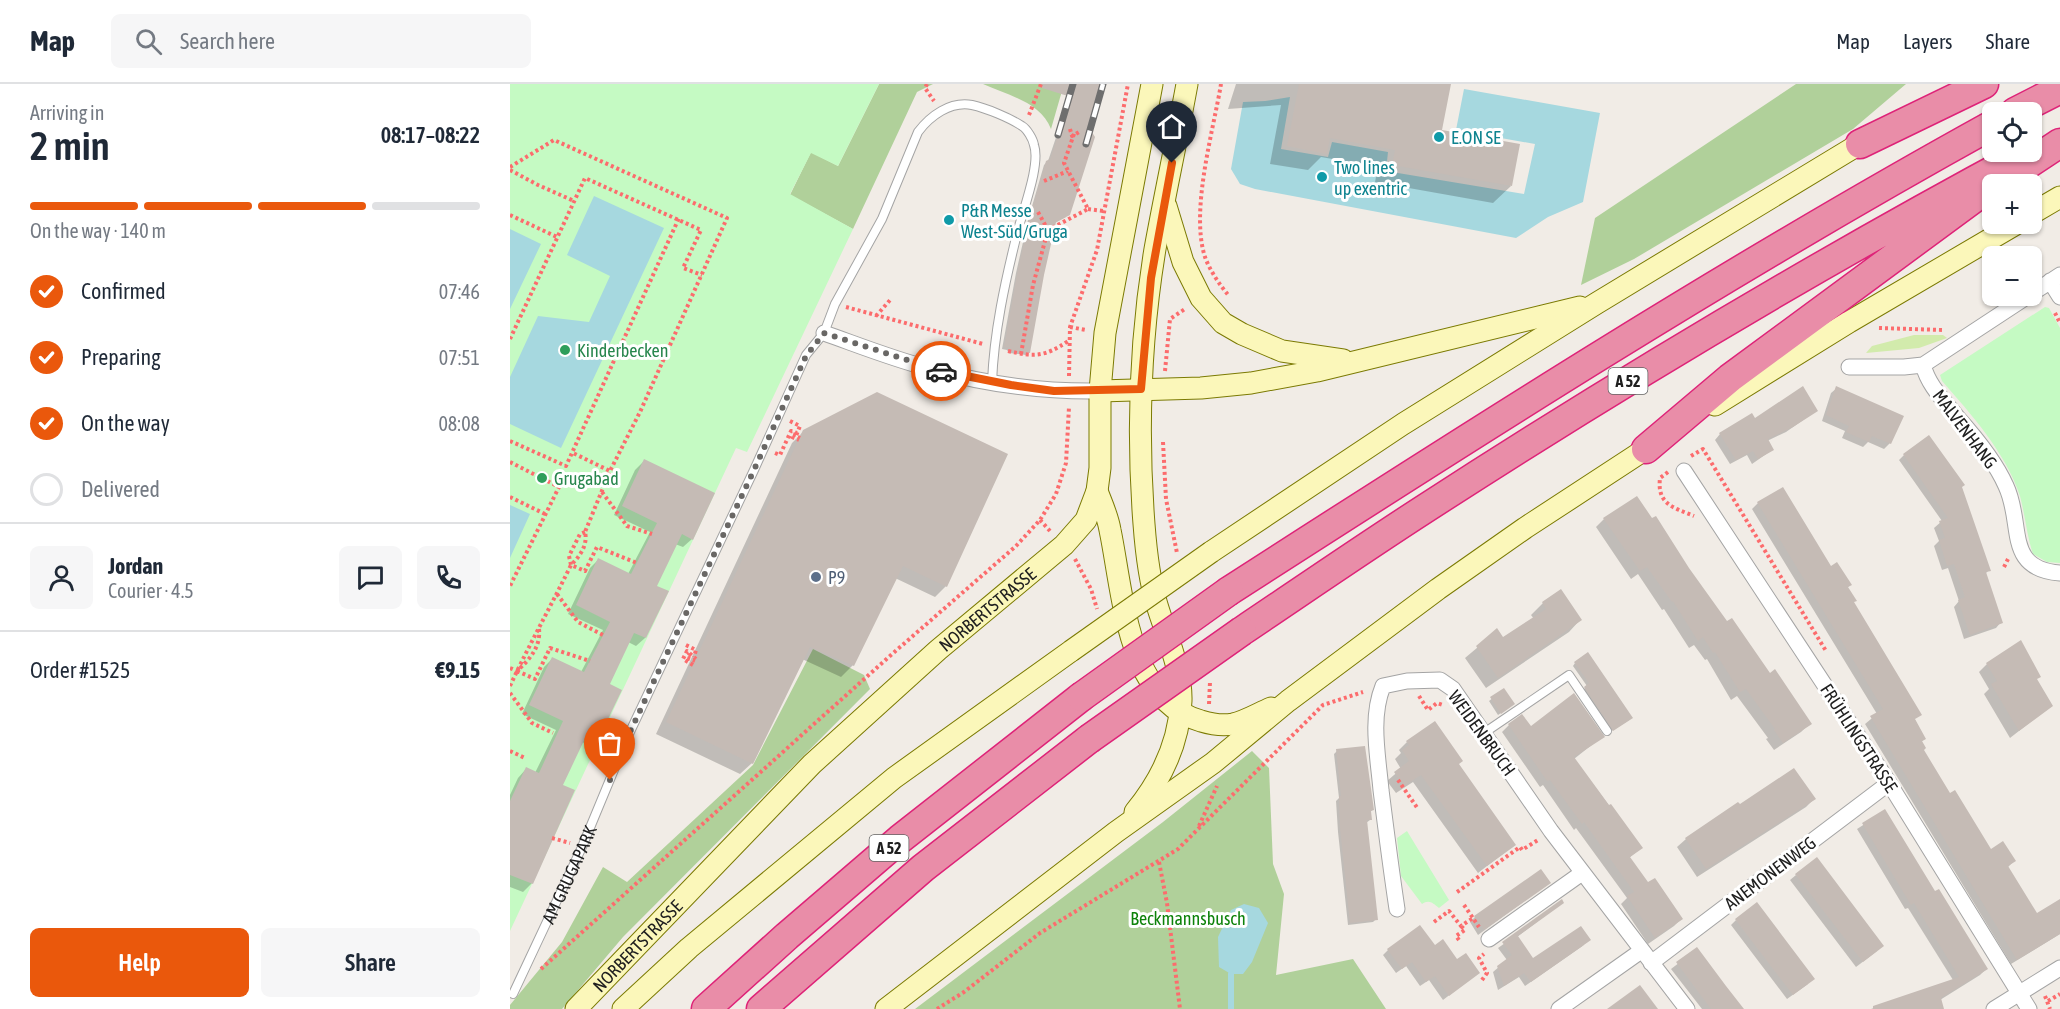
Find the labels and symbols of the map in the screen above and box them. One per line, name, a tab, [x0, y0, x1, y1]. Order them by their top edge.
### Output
pin	[1146, 101, 1197, 163]
place label: E.ON SE	[1451, 127, 1501, 148]
marker: E.ON SE	[1432, 130, 1446, 144]
place label: Two lines up exentric	[1334, 157, 1407, 199]
marker: Two lines up exentric	[1315, 170, 1329, 184]
place label: P&R Messe West-Süd/Gruga	[961, 200, 1068, 242]
marker: P&R Messe West-Süd/Gruga	[942, 213, 956, 227]
place label: Kinderbecken	[577, 340, 668, 361]
courier	[911, 341, 971, 401]
marker: Kinderbecken	[558, 343, 572, 357]
road number: A 52	[1608, 368, 1648, 394]
street label: MALVENHANG	[1929, 385, 2001, 473]
place label: Grugabad	[554, 468, 619, 489]
marker: Grugabad	[535, 471, 549, 485]
street label: NORBERTSTRASSE	[935, 563, 1040, 655]
place label: P9	[828, 567, 845, 588]
marker: P9	[809, 570, 823, 584]
street label: FRÜHLINGSTRASSE	[1816, 680, 1902, 796]
street label: WEIDENBRUCH	[1444, 686, 1520, 780]
pin	[584, 718, 635, 780]
street label: AM GRUGAPARK	[537, 822, 600, 927]
street label: ANEMONENWEG	[1720, 832, 1820, 914]
road number: A 52	[870, 835, 908, 861]
street label: NORBERTSTRASSE	[588, 895, 686, 996]
park label: Beckmannsbusch	[1130, 908, 1246, 929]

